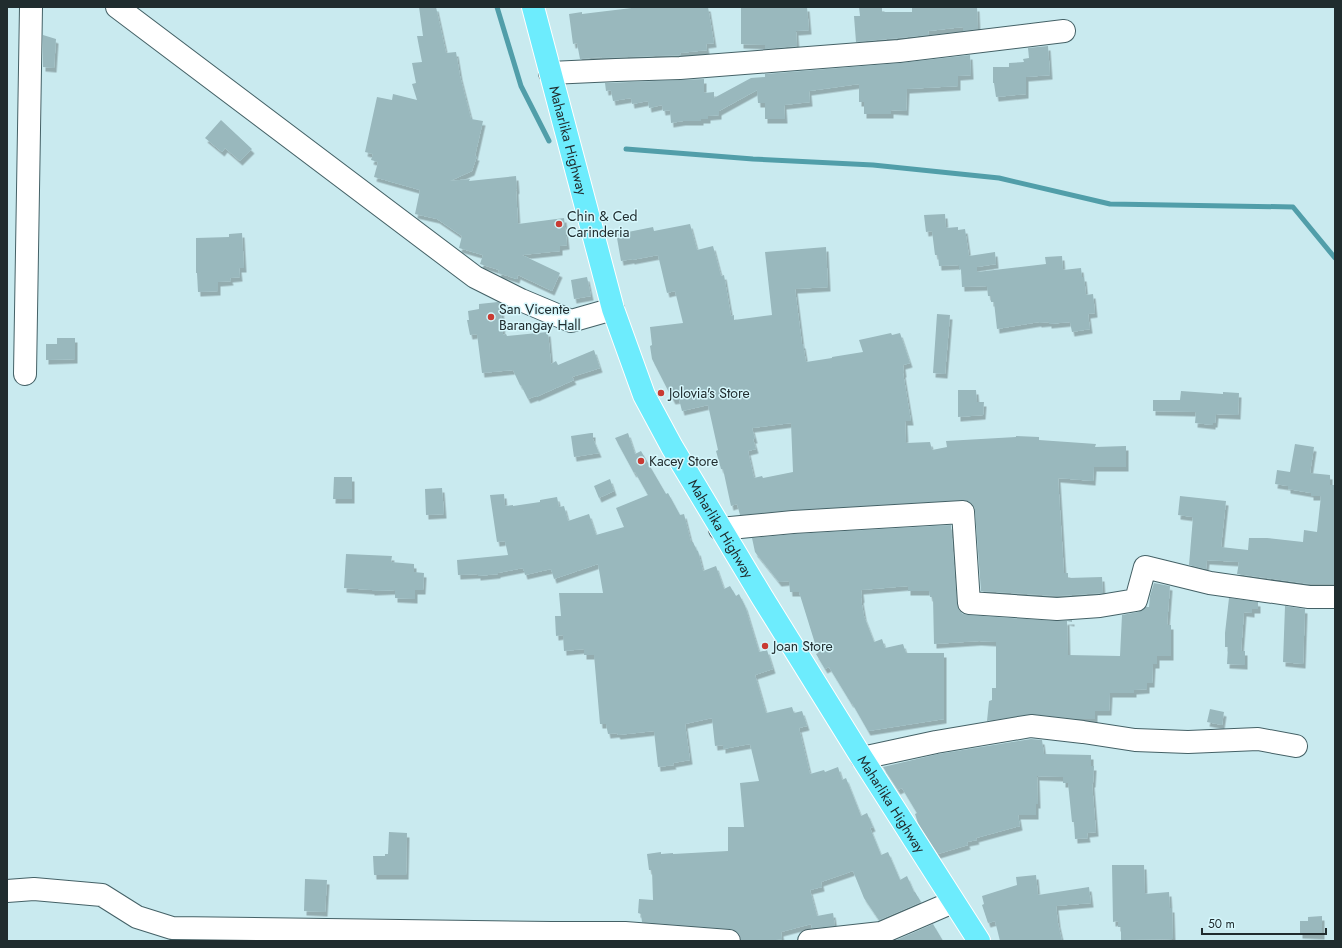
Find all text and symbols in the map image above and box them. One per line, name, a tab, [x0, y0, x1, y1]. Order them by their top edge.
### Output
street label: Maharlika Highway	[544, 84, 593, 198]
place label: Chin & Ced Carinderia	[567, 206, 638, 242]
marker: Chin & Ced Carinderia	[554, 219, 564, 229]
place label: San Vicente Barangay Hall	[499, 299, 581, 335]
marker: San Vicente Barangay Hall	[486, 312, 496, 322]
place label: Jolovia's Store	[667, 383, 750, 403]
marker: Jolovia's Store	[656, 388, 666, 398]
place label: Kacey Store	[649, 451, 718, 471]
marker: Kacey Store	[636, 456, 646, 466]
street label: Maharlika Highway	[683, 475, 759, 583]
place label: Joan Store	[771, 636, 833, 656]
marker: Joan Store	[760, 641, 770, 651]
street label: Maharlika Highway	[853, 751, 931, 857]
scale bar	[1202, 910, 1326, 936]
text: 50 m	[1208, 915, 1235, 933]

